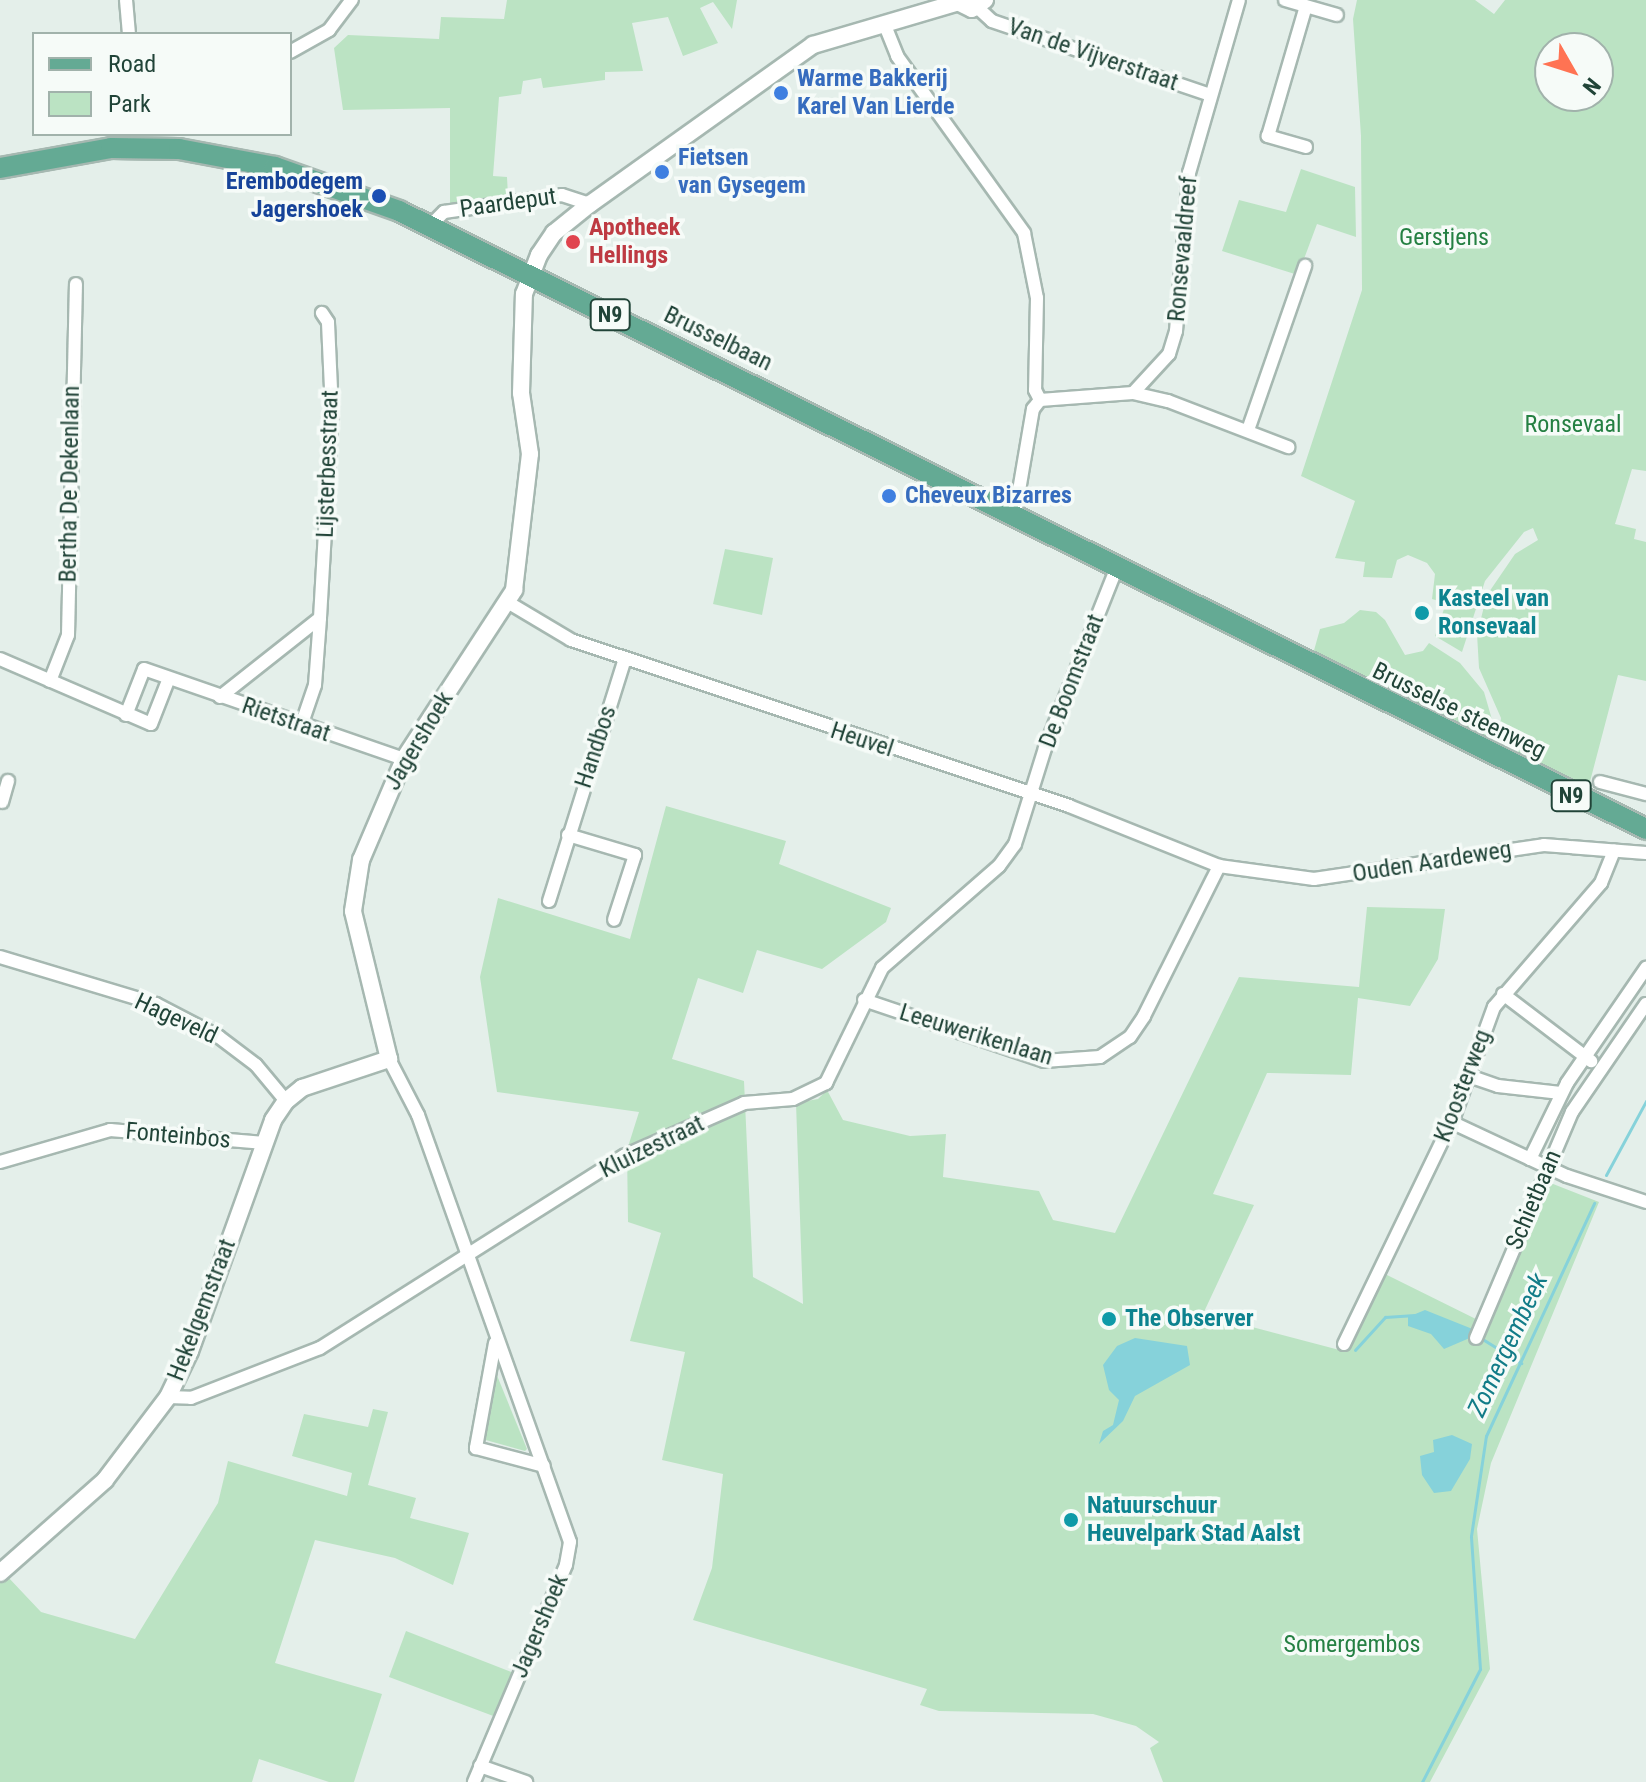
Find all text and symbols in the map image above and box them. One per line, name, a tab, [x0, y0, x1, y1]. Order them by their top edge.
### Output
street label: Van de Vijverstraat	[1004, 12, 1182, 98]
legend	[32, 32, 292, 136]
north arrow	[1534, 32, 1614, 112]
text: Road	[108, 50, 156, 78]
place label: Warme Bakkerij Karel Van Lierde	[797, 65, 954, 121]
text: N	[1578, 73, 1605, 99]
marker: Warme Bakkerij Karel Van Lierde	[772, 84, 790, 102]
text: Park	[108, 90, 151, 118]
place label: Fietsen van Gysegem	[678, 144, 806, 200]
marker: Fietsen van Gysegem	[653, 163, 671, 181]
place label: Erembodegem Jagershoek	[226, 168, 363, 224]
street label: Ronsevaaldreef	[1162, 175, 1204, 323]
street label: Paardeput	[458, 182, 558, 224]
marker: Erembodegem Jagershoek	[370, 187, 388, 205]
place label: Apotheek Hellings	[589, 214, 680, 270]
park label: Gerstjens	[1399, 224, 1489, 252]
marker: Apotheek Hellings	[564, 233, 582, 251]
road number: N9	[588, 297, 632, 333]
street label: Brusselbaan	[659, 300, 777, 378]
street label: Bertha De Dekenlaan	[54, 385, 86, 583]
street label: Lijsterbesstraat	[311, 390, 345, 538]
park label: Ronsevaal	[1524, 411, 1622, 439]
place label: Cheveux Bizarres	[905, 482, 1072, 510]
marker: Cheveux Bizarres	[880, 487, 898, 505]
place label: Kasteel van Ronsevaal	[1438, 585, 1549, 641]
marker: Kasteel van Ronsevaal	[1413, 604, 1431, 622]
street label: De Boomstraat	[1033, 610, 1111, 752]
street label: Brusselse steenweg	[1368, 657, 1550, 765]
street label: Jagershoek	[378, 686, 460, 796]
street label: Rietstraat	[238, 691, 334, 749]
street label: Handbos	[569, 702, 623, 792]
street label: Heuvel	[827, 716, 897, 764]
road number: N9	[1549, 778, 1593, 814]
street label: Ouden Aardeweg	[1350, 835, 1514, 889]
street label: Hageveld	[130, 987, 222, 1051]
street label: Leeuwerikenlaan	[896, 998, 1056, 1072]
street label: Kloosterweg	[1428, 1026, 1498, 1146]
street label: Kluizestraat	[595, 1109, 709, 1185]
street label: Fonteinbos	[124, 1117, 232, 1155]
street label: Schietbaan	[1500, 1146, 1568, 1254]
street label: Hekelgemstraat	[162, 1235, 242, 1385]
water label: Zomergembeek	[1461, 1268, 1555, 1422]
place label: The Observer	[1125, 1305, 1254, 1333]
marker: The Observer	[1100, 1310, 1118, 1328]
place label: Natuurschuur Heuvelpark Stad Aalst	[1087, 1492, 1300, 1548]
marker: Natuurschuur Heuvelpark Stad Aalst	[1062, 1511, 1080, 1529]
street label: Jagershoek	[505, 1570, 575, 1682]
park label: Somergembos	[1284, 1631, 1420, 1659]

